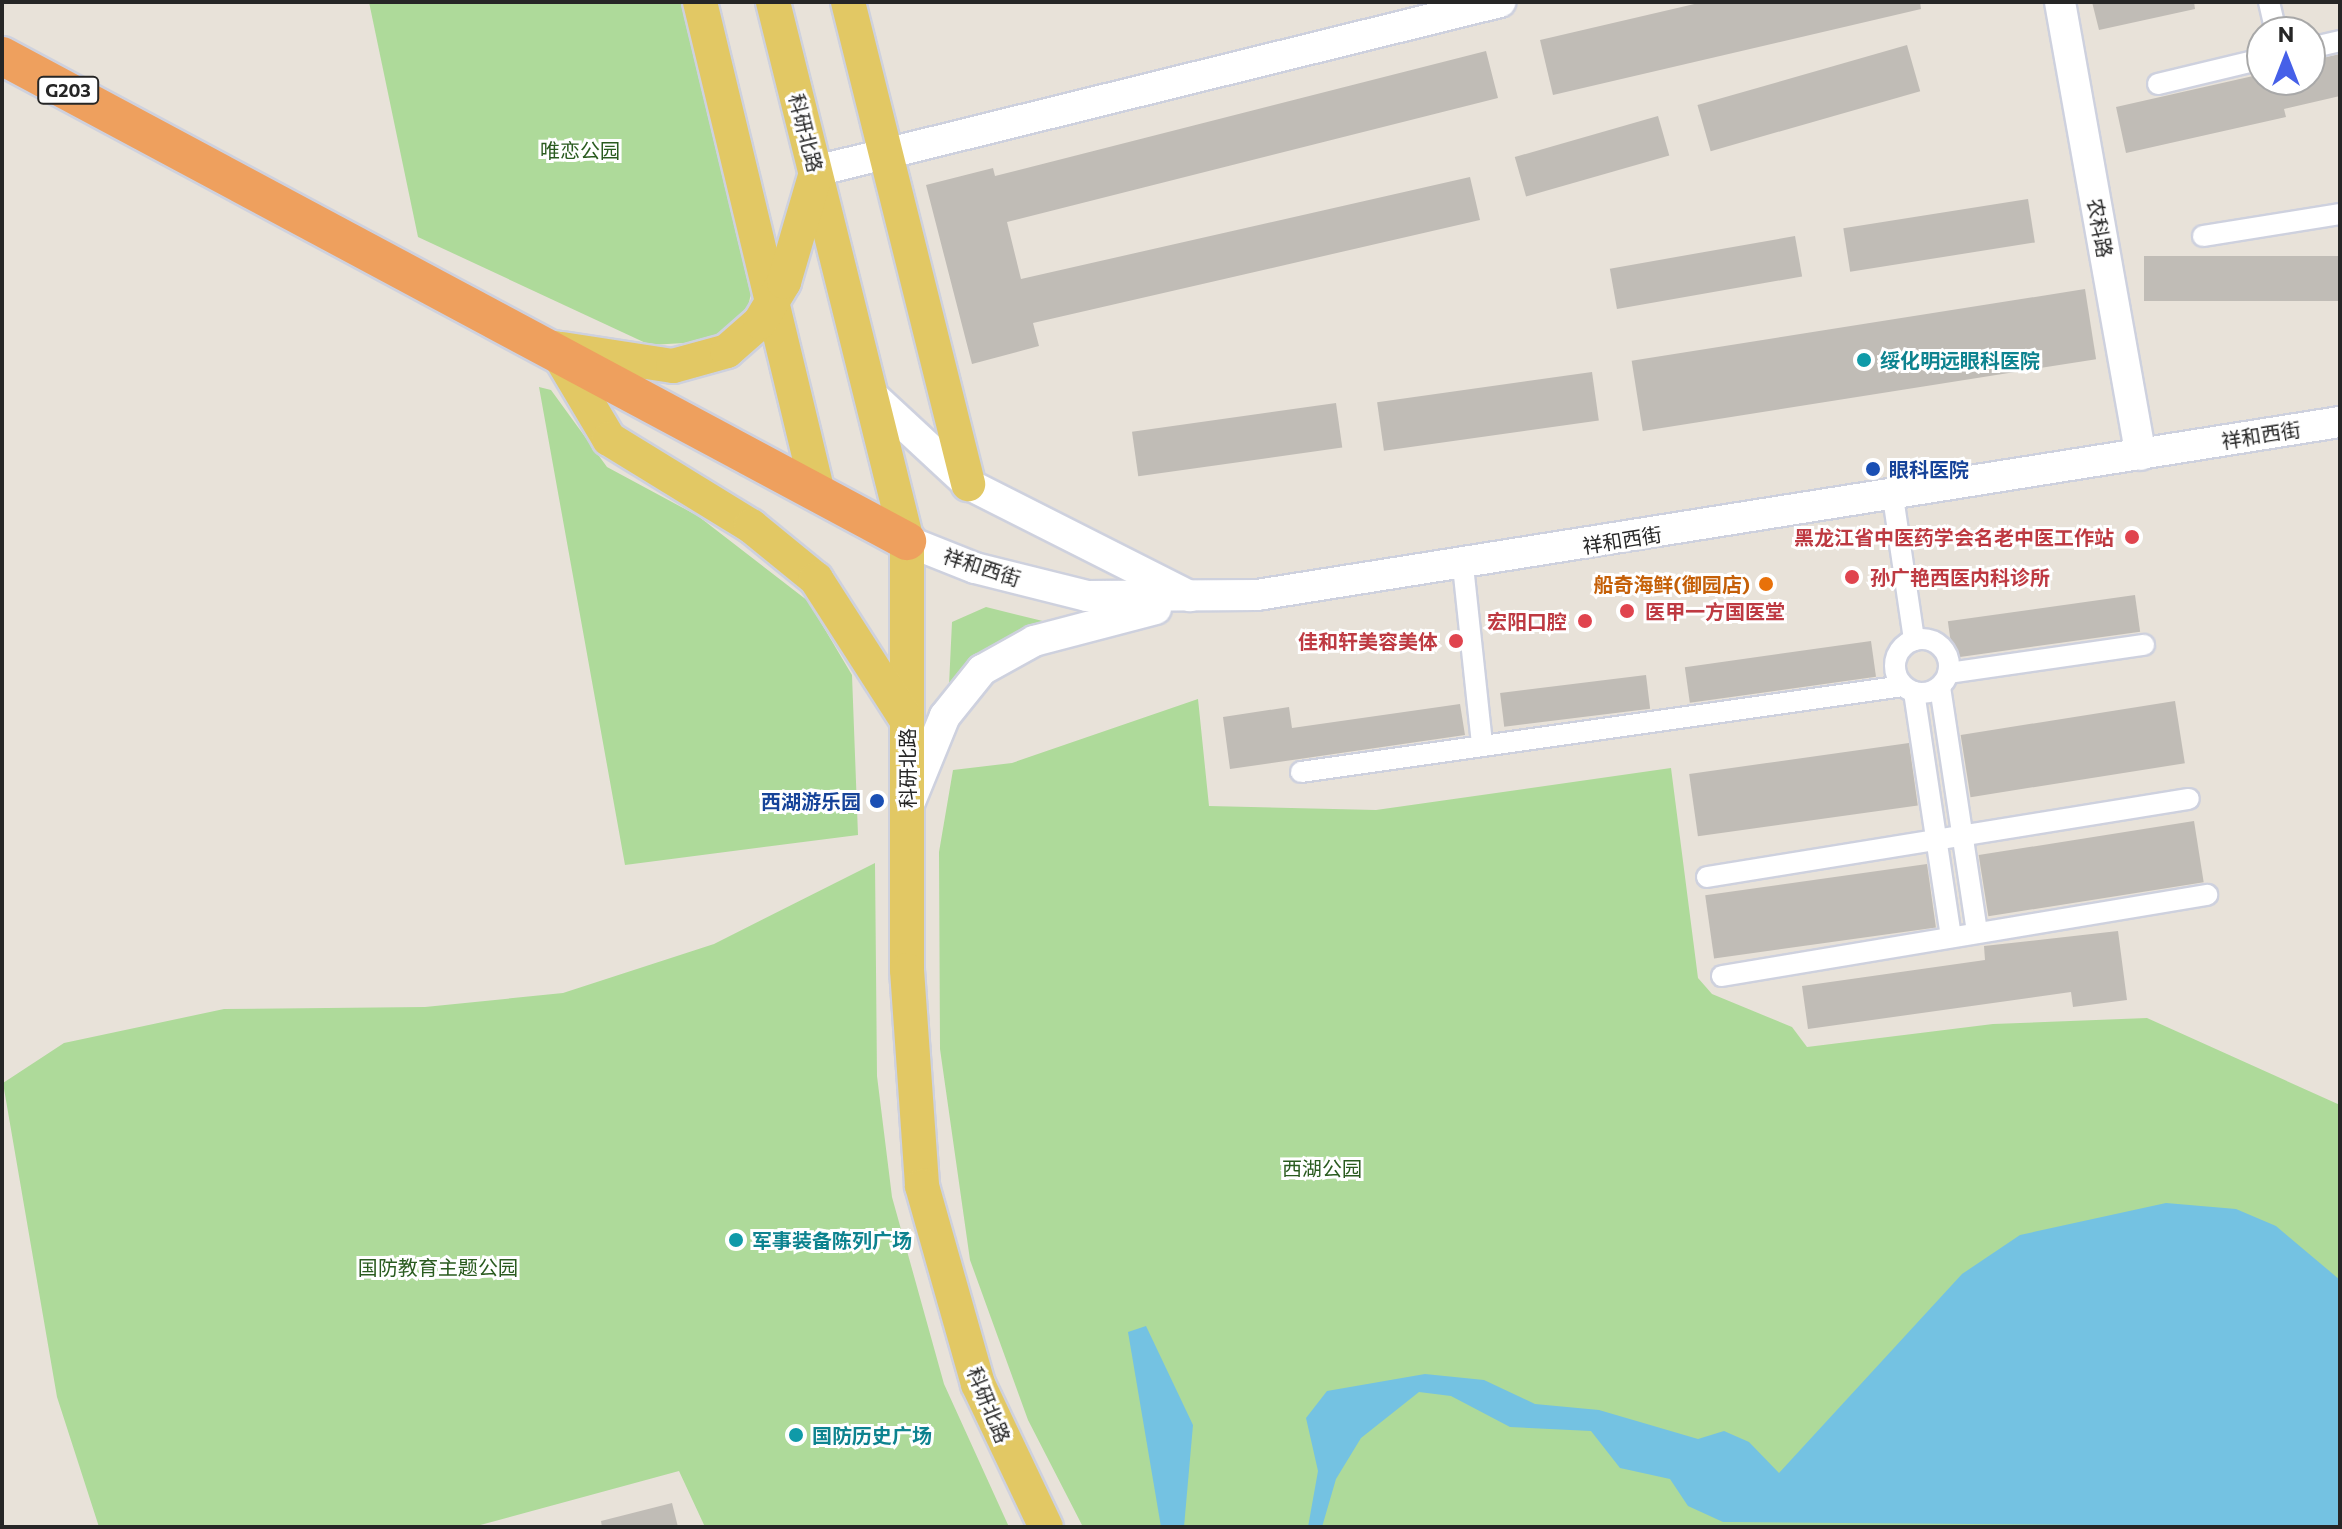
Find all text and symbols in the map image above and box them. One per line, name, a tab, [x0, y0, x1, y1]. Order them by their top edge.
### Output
north arrow	[2246, 16, 2326, 96]
text: N	[2278, 20, 2294, 47]
road number: G203	[36, 76, 100, 104]
street label: 科研北路	[785, 91, 827, 175]
park label: 唯恋公园	[540, 138, 620, 162]
street label: 农科路	[2083, 196, 2117, 260]
place label: 绥化明远眼科医院	[1880, 348, 2040, 372]
marker: 绥化明远眼科医院	[1855, 351, 1873, 369]
street label: 祥和西街	[2220, 417, 2302, 453]
place label: 眼科医院	[1889, 457, 1969, 481]
marker: 眼科医院	[1864, 460, 1882, 478]
street label: 祥和西街	[1581, 522, 1663, 558]
place label: 黑龙江省中医药学会名老中医工作站	[1794, 525, 2114, 549]
marker: 黑龙江省中医药学会名老中医工作站	[2121, 526, 2143, 548]
street label: 祥和西街	[940, 543, 1024, 591]
place label: 孙广艳西医内科诊所	[1870, 565, 2050, 589]
marker: 孙广艳西医内科诊所	[1841, 566, 1863, 588]
place label: 船奇海鲜(御园店)	[1594, 572, 1750, 596]
marker: 船奇海鲜(御园店)	[1757, 575, 1775, 593]
place label: 医甲一方国医堂	[1645, 599, 1785, 623]
marker: 医甲一方国医堂	[1616, 600, 1638, 622]
place label: 宏阳口腔	[1487, 609, 1567, 633]
marker: 宏阳口腔	[1574, 610, 1596, 632]
place label: 佳和轩美容美体	[1298, 629, 1438, 653]
marker: 佳和轩美容美体	[1445, 630, 1467, 652]
street label: 科研北路	[895, 728, 919, 808]
place label: 西湖游乐园	[761, 789, 861, 813]
marker: 西湖游乐园	[868, 792, 886, 810]
park label: 西湖公园	[1282, 1156, 1362, 1180]
place label: 军事装备陈列广场	[752, 1228, 912, 1252]
marker: 军事装备陈列广场	[727, 1231, 745, 1249]
park label: 国防教育主题公园	[358, 1255, 518, 1279]
street label: 科研北路	[963, 1363, 1015, 1447]
place label: 国防历史广场	[812, 1423, 932, 1447]
marker: 国防历史广场	[787, 1426, 805, 1444]

